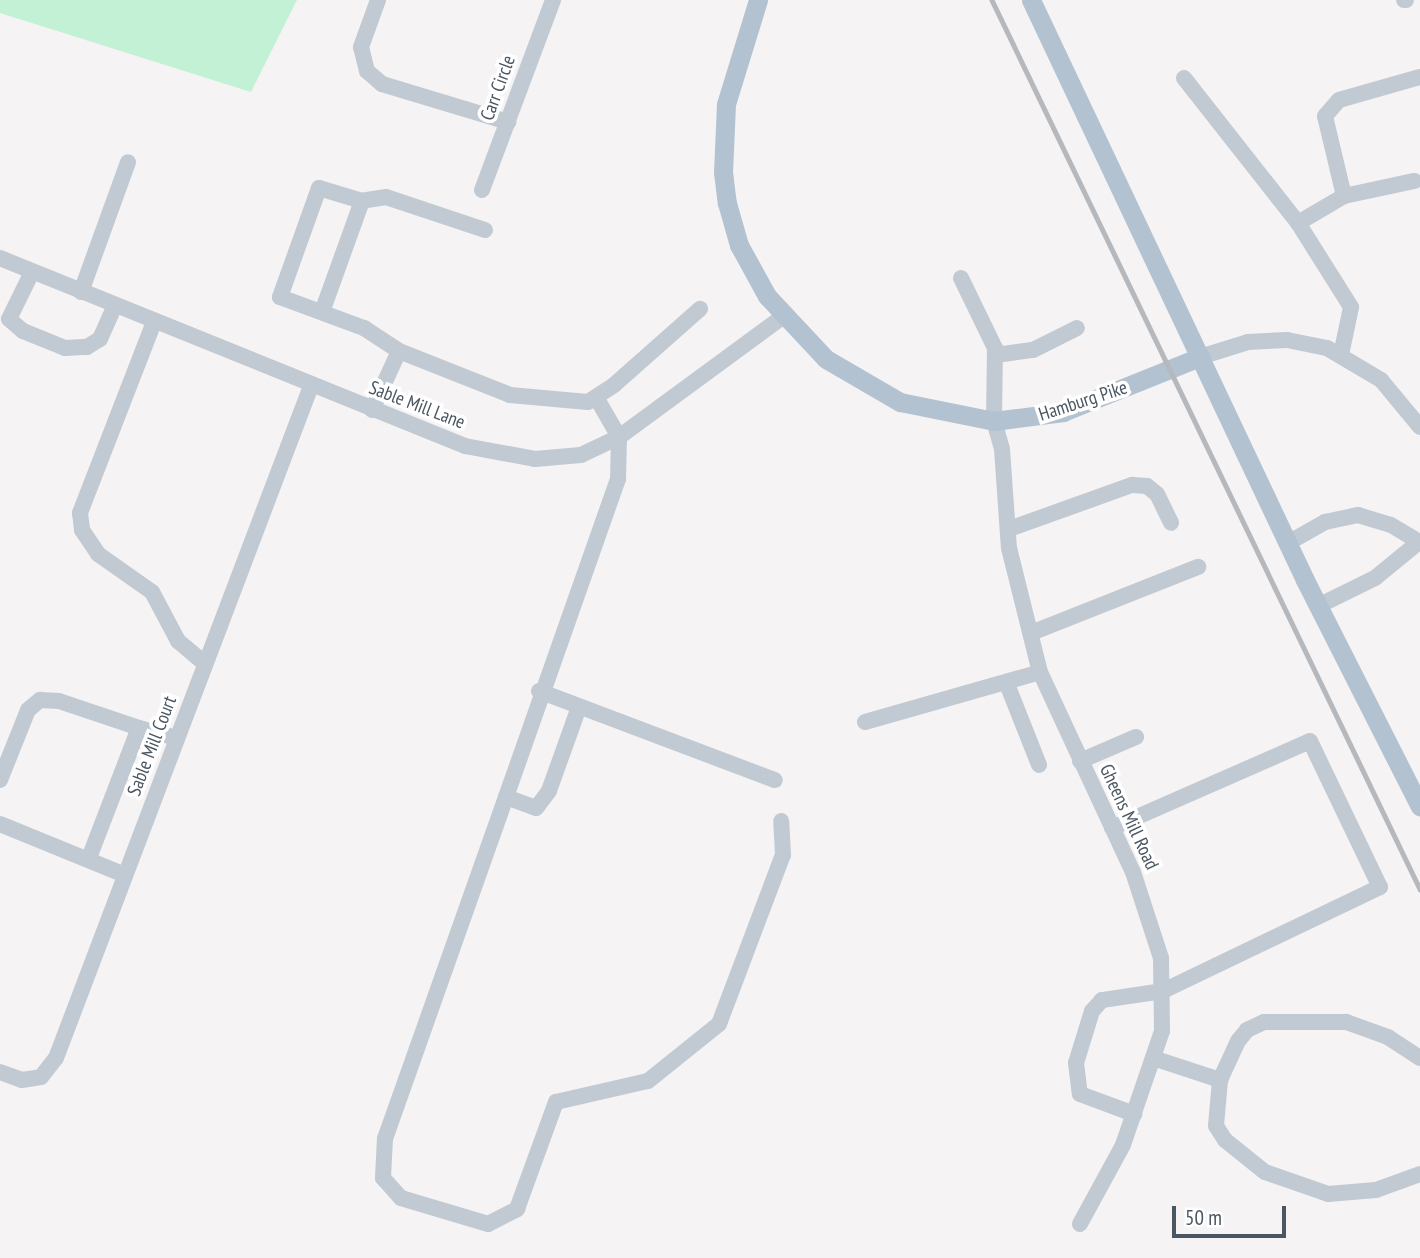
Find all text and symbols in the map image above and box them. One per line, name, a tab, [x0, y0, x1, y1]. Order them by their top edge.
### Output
street label: Carr Circle	[476, 52, 520, 124]
street label: Sable Mill Lane	[366, 376, 468, 434]
street label: Hamburg Pike	[1036, 376, 1130, 426]
street label: Sable Mill Court	[123, 693, 181, 799]
street label: Gheens Mill Road	[1095, 761, 1163, 873]
scale bar	[1175, 1192, 1289, 1236]
text: 50 m	[1185, 1204, 1222, 1231]

